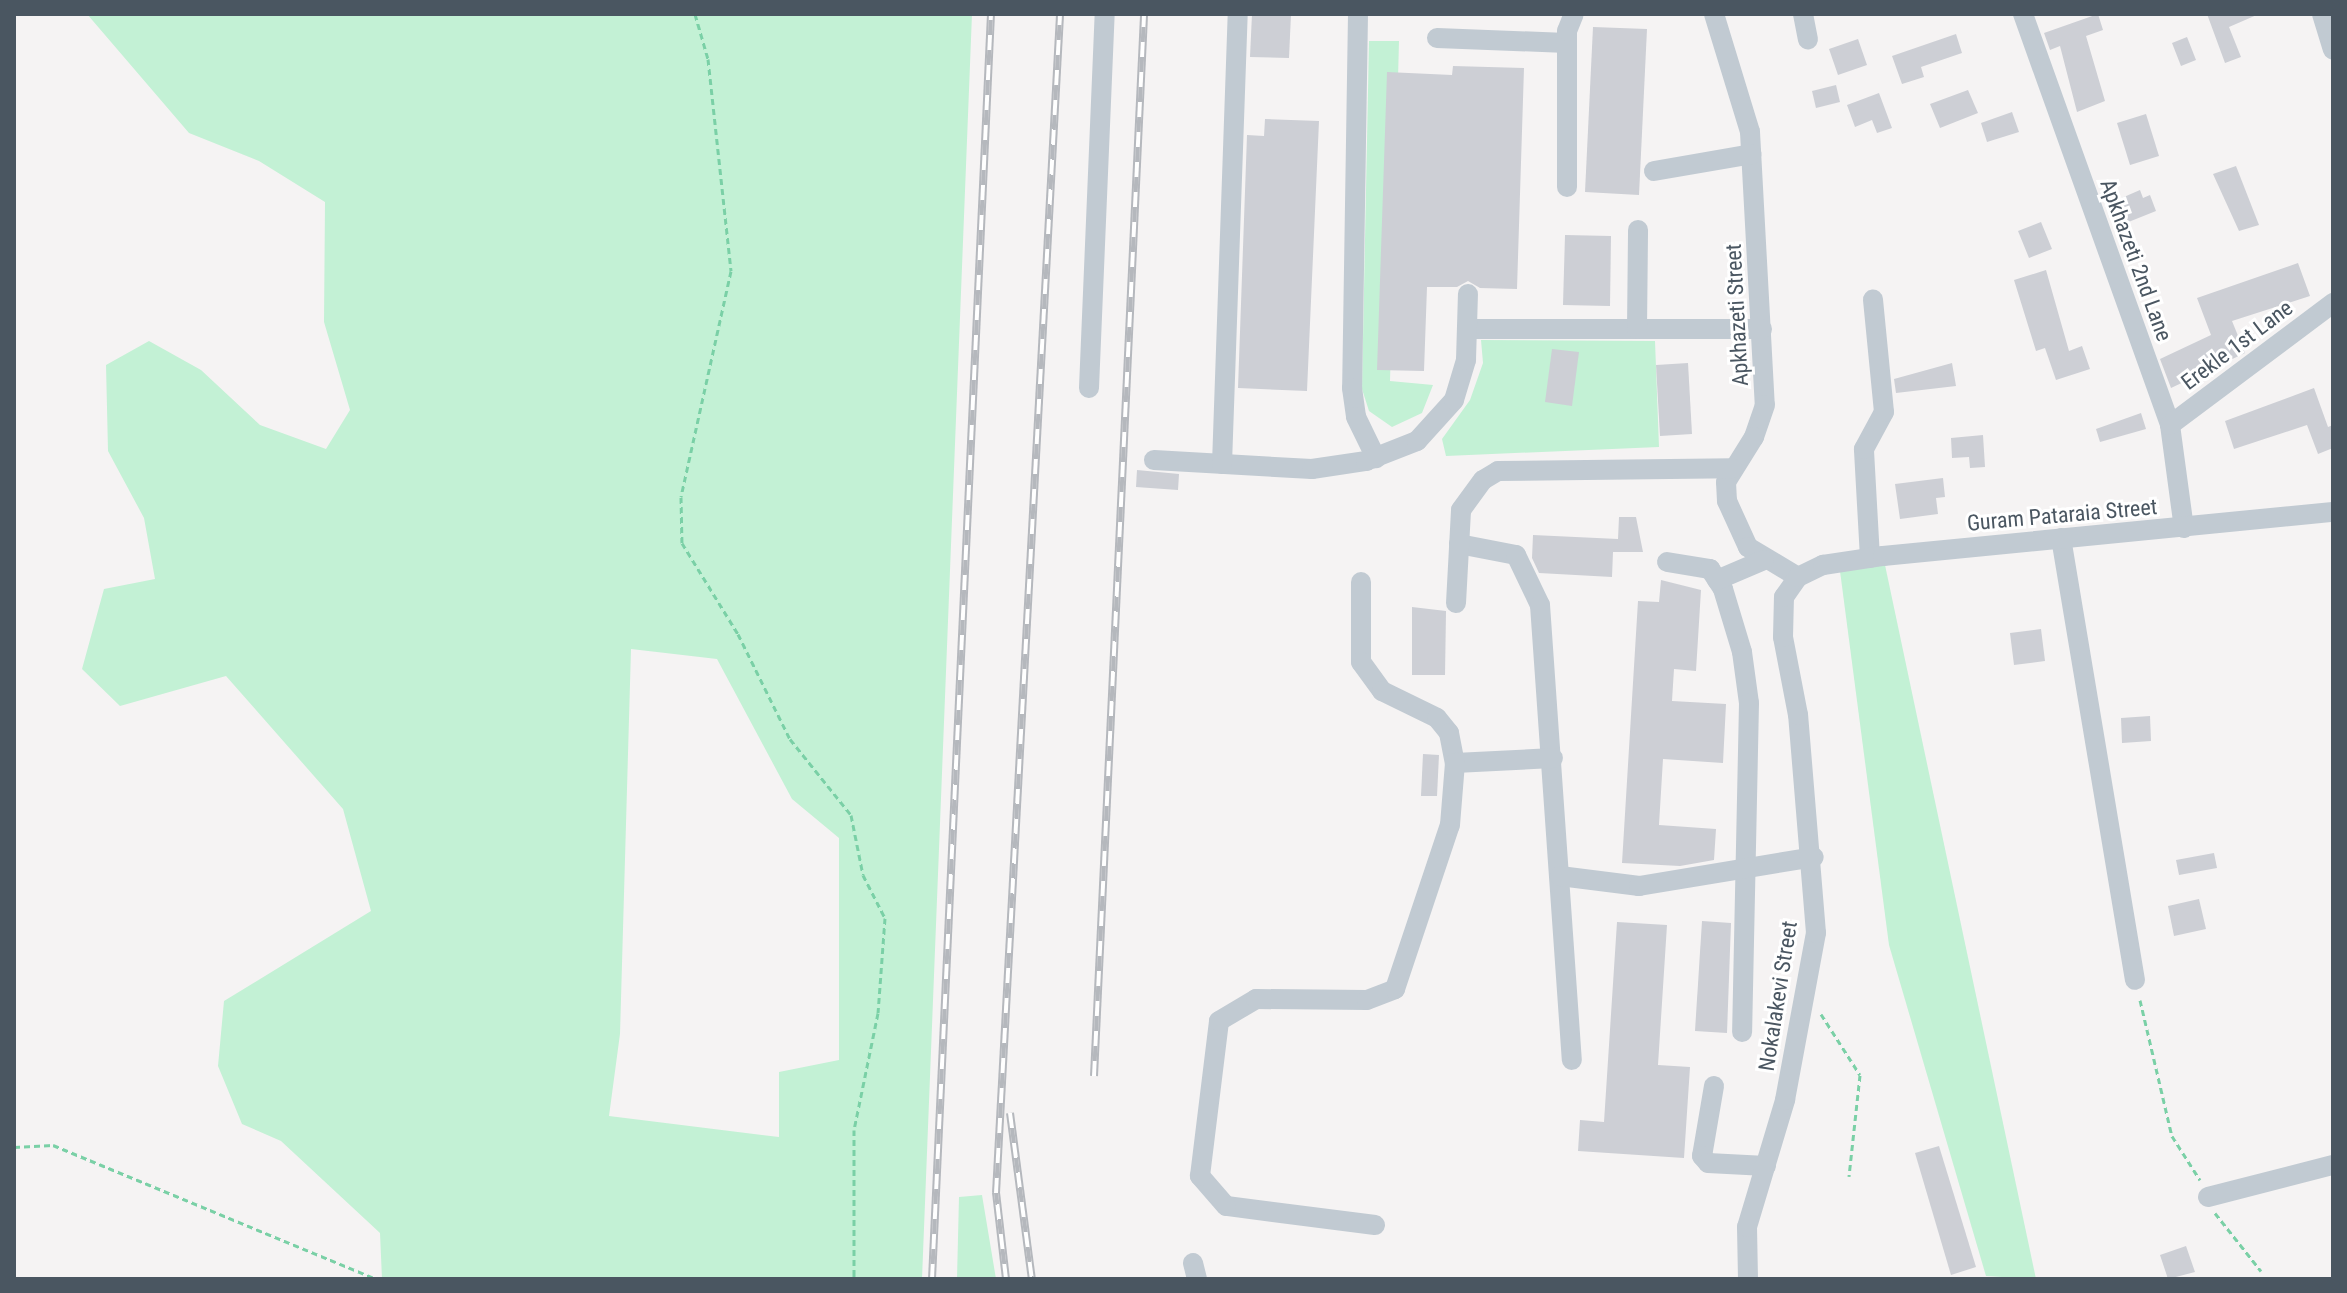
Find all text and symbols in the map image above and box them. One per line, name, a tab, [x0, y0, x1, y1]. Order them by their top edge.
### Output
street label: Apkhazeti 2nd Lane	[2094, 175, 2178, 345]
street label: Apkhazeti Street	[1720, 243, 1754, 387]
street label: Erekle 1st Lane	[2176, 295, 2298, 395]
street label: Guram Pataraia Street	[1966, 494, 2158, 536]
street label: Nokalakevi Street	[1753, 919, 1803, 1073]

